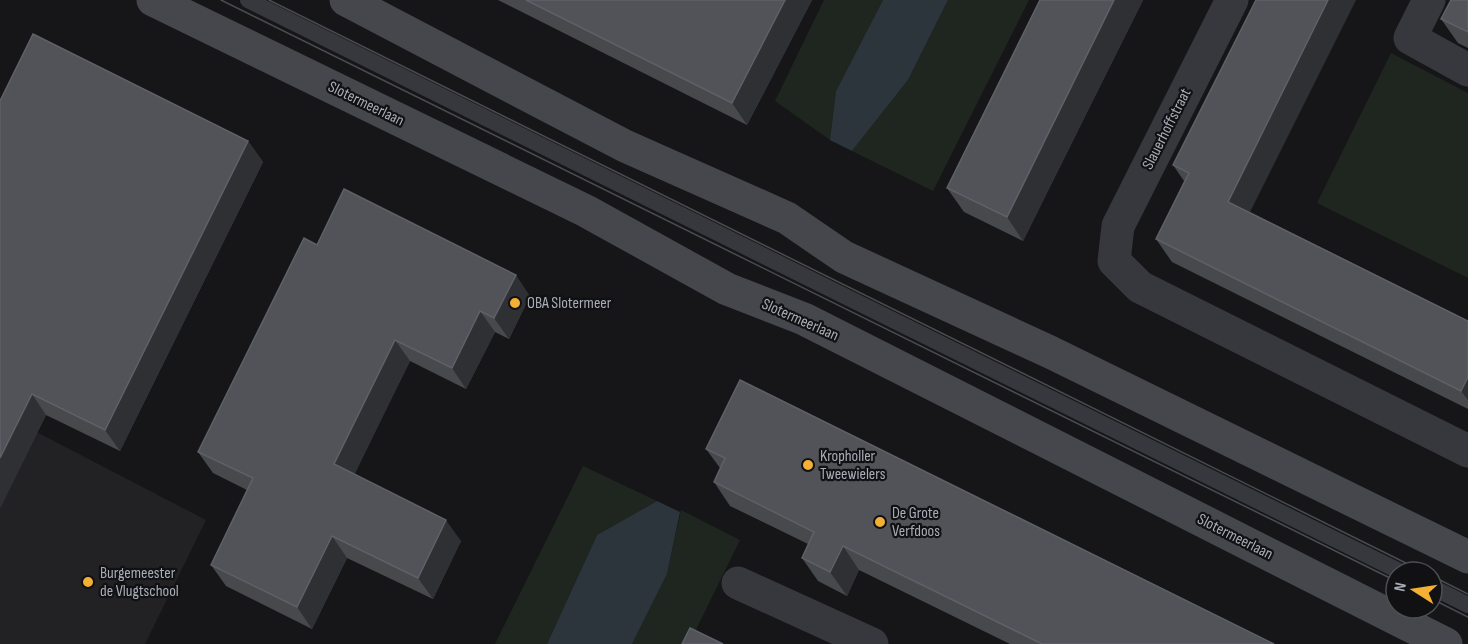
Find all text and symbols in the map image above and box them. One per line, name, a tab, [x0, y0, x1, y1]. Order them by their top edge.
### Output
street label: Slotermeerlaan	[325, 77, 407, 131]
street label: Slauerhoffstraat	[1138, 85, 1196, 173]
place label: OBA Slotermeer	[527, 294, 612, 313]
street label: Slotermeerlaan	[759, 295, 841, 345]
marker: OBA Slotermeer	[508, 296, 522, 310]
place label: Kropholler Tweewielers	[820, 447, 886, 484]
marker: Kropholler Tweewielers	[801, 458, 815, 472]
place label: De Grote Verfdoos	[892, 504, 940, 541]
street label: Slotermeerlaan	[1194, 510, 1276, 564]
marker: De Grote Verfdoos	[873, 515, 887, 529]
north arrow	[1384, 560, 1444, 620]
place label: Burgemeester de Vlugtschool	[100, 564, 179, 601]
marker: Burgemeester de Vlugtschool	[81, 575, 95, 589]
text: N	[1391, 581, 1411, 593]

